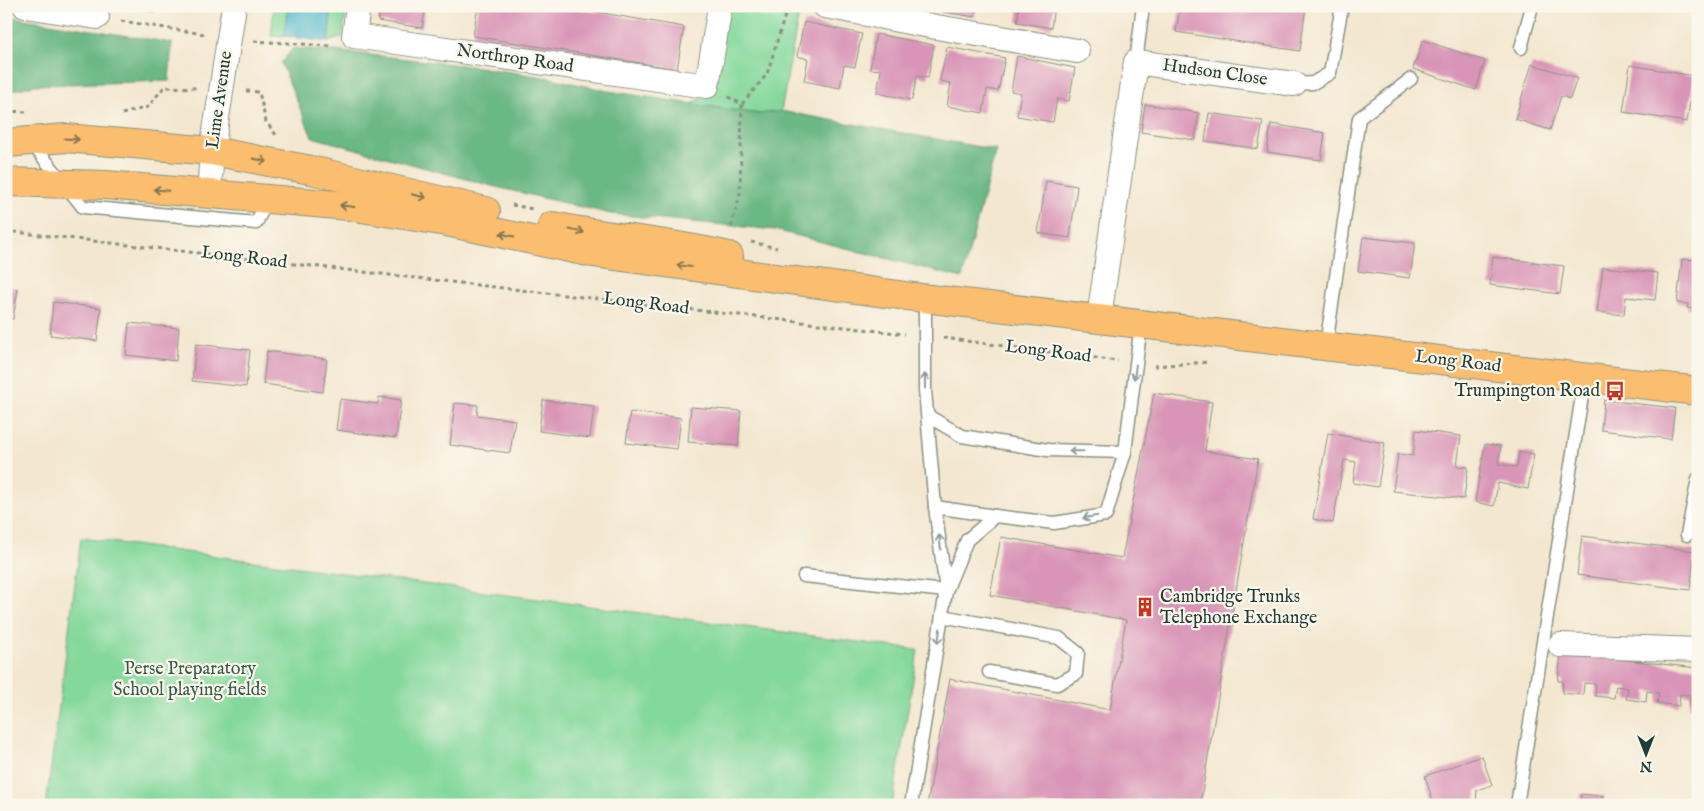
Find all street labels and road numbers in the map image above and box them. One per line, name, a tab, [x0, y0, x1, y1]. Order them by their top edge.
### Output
street label: Northrop Road	[455, 39, 575, 79]
street label: Lime Avenue	[202, 50, 238, 150]
street label: Hudson Close	[1161, 54, 1269, 92]
street label: Long Road	[200, 241, 289, 275]
street label: Long Road	[602, 287, 691, 321]
street label: Long Road	[1004, 335, 1093, 369]
street label: Long Road	[1414, 345, 1503, 379]

